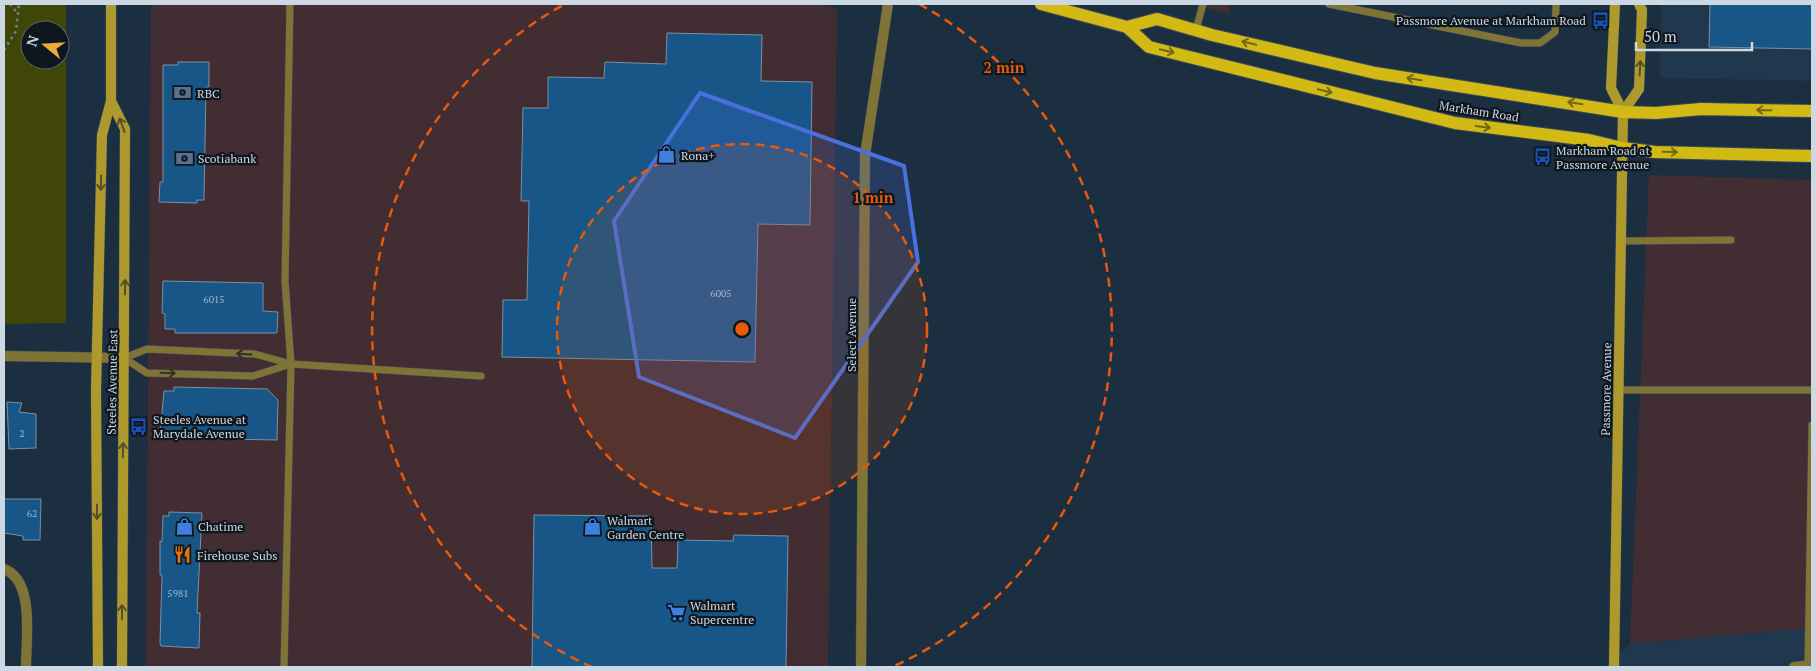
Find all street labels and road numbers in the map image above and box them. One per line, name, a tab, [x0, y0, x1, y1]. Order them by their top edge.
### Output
street label: Markham Road	[1438, 97, 1520, 125]
street label: Select Avenue	[844, 298, 859, 372]
street label: Steeles Avenue East	[104, 329, 120, 435]
street label: Passmore Avenue	[1598, 342, 1614, 436]

